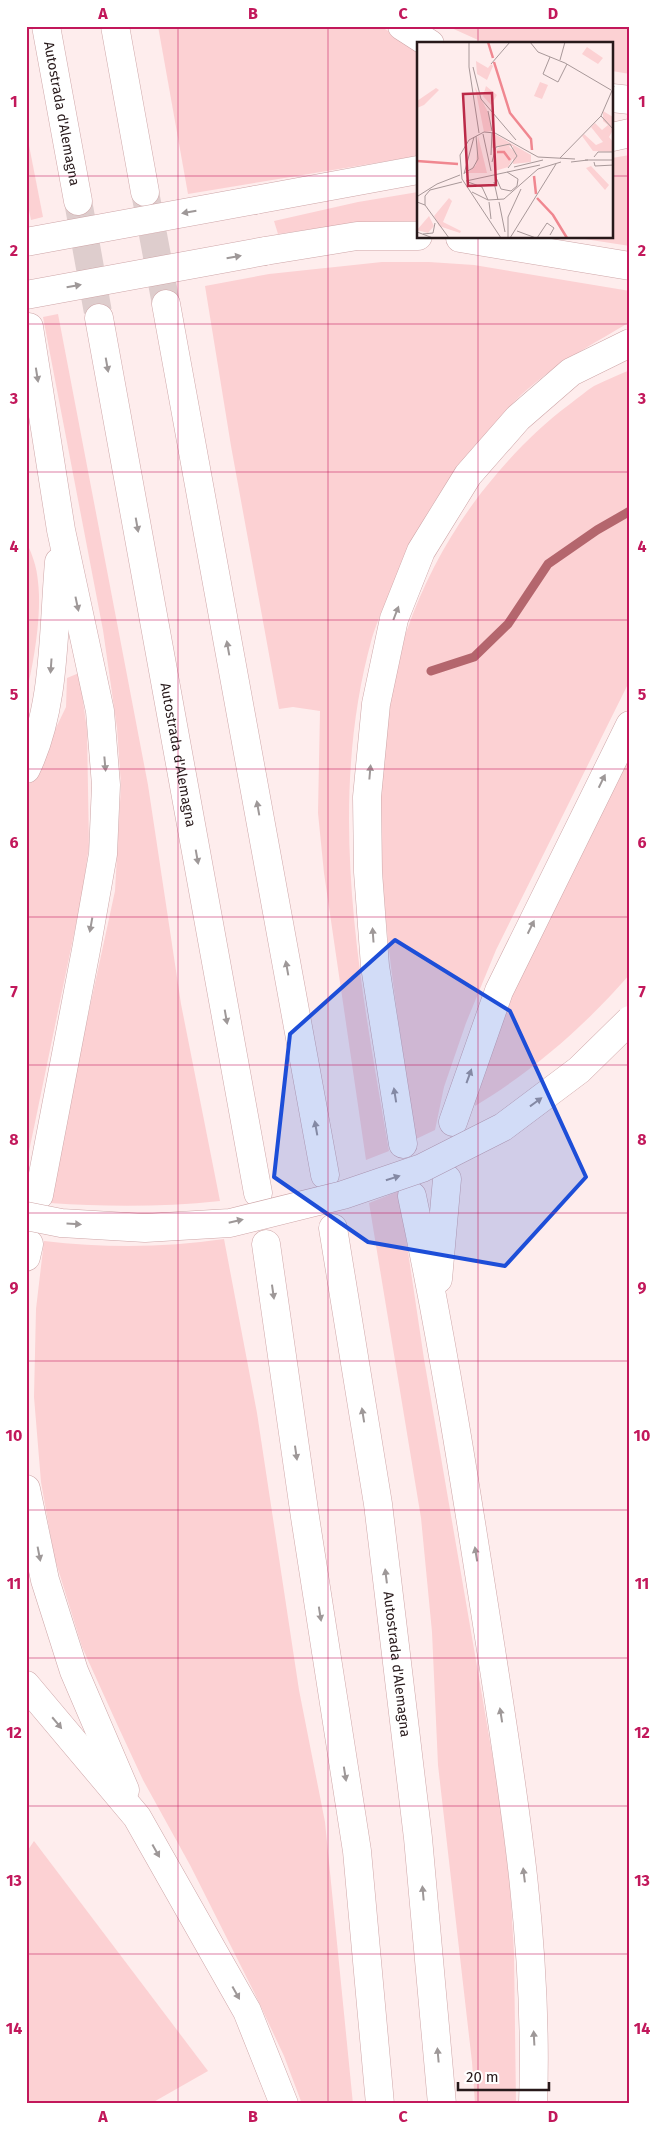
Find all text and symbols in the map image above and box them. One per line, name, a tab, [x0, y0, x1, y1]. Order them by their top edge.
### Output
text: A	[97, 4, 108, 23]
text: B	[248, 4, 258, 23]
text: C	[398, 4, 408, 23]
text: D	[548, 4, 558, 23]
street label: Autostrada d'Alemagna	[40, 40, 83, 187]
inset map	[417, 42, 614, 239]
text: 1	[10, 92, 18, 111]
text: 1	[638, 92, 646, 111]
one-way arrow	[182, 208, 197, 216]
text: 2	[10, 241, 18, 260]
text: 2	[638, 241, 646, 260]
one-way arrow	[226, 252, 242, 260]
one-way arrow	[67, 282, 82, 290]
one-way arrow	[104, 358, 112, 374]
one-way arrow	[33, 368, 41, 384]
text: 3	[9, 389, 18, 408]
text: 3	[637, 389, 646, 408]
one-way arrow	[133, 518, 141, 534]
text: 4	[9, 537, 19, 556]
text: 4	[637, 537, 647, 556]
one-way arrow	[73, 597, 81, 612]
one-way arrow	[393, 605, 401, 620]
one-way arrow	[224, 640, 232, 656]
one-way arrow	[46, 659, 54, 675]
street label: Autostrada d'Alemagna	[156, 681, 199, 829]
text: 5	[10, 685, 19, 704]
text: 5	[638, 685, 647, 704]
one-way arrow	[101, 756, 109, 772]
one-way arrow	[366, 764, 374, 780]
one-way arrow	[598, 773, 607, 788]
one-way arrow	[253, 799, 261, 815]
text: 6	[9, 833, 19, 852]
text: 6	[637, 833, 647, 852]
one-way arrow	[193, 850, 201, 866]
one-way arrow	[86, 918, 94, 934]
one-way arrow	[527, 919, 535, 934]
one-way arrow	[368, 926, 376, 942]
one-way arrow	[282, 959, 290, 975]
text: 7	[10, 982, 18, 1001]
text: 7	[638, 982, 646, 1001]
one-way arrow	[222, 1010, 230, 1026]
one-way arrow	[466, 1069, 473, 1084]
one-way arrow	[391, 1087, 399, 1103]
one-way arrow	[529, 1097, 543, 1107]
one-way arrow	[312, 1120, 320, 1135]
text: 8	[9, 1130, 19, 1149]
text: 8	[637, 1130, 647, 1149]
one-way arrow	[386, 1174, 401, 1182]
one-way arrow	[229, 1217, 244, 1225]
one-way arrow	[67, 1220, 83, 1228]
text: 9	[10, 1278, 19, 1297]
text: 9	[638, 1278, 647, 1297]
one-way arrow	[269, 1284, 277, 1300]
one-way arrow	[359, 1406, 367, 1422]
text: 10	[6, 1426, 22, 1445]
text: 10	[634, 1426, 650, 1445]
one-way arrow	[292, 1445, 300, 1461]
one-way arrow	[36, 1546, 44, 1562]
one-way arrow	[471, 1546, 479, 1562]
one-way arrow	[382, 1567, 390, 1583]
text: 11	[7, 1574, 21, 1593]
text: 11	[635, 1574, 649, 1593]
street label: Autostrada d'Alemagna	[380, 1591, 414, 1738]
one-way arrow	[317, 1606, 325, 1622]
one-way arrow	[497, 1706, 505, 1722]
one-way arrow	[52, 1716, 63, 1729]
text: 12	[6, 1723, 22, 1742]
text: 12	[634, 1723, 650, 1742]
one-way arrow	[342, 1766, 350, 1782]
one-way arrow	[152, 1844, 160, 1859]
one-way arrow	[519, 1867, 527, 1883]
text: 13	[6, 1871, 22, 1890]
text: 13	[634, 1871, 650, 1890]
one-way arrow	[419, 1885, 427, 1901]
one-way arrow	[232, 1985, 240, 2000]
text: 14	[6, 2019, 22, 2038]
text: 14	[634, 2019, 650, 2038]
one-way arrow	[529, 2029, 537, 2045]
one-way arrow	[434, 2047, 442, 2063]
scale bar	[458, 2060, 550, 2092]
text: 20 m	[466, 2068, 499, 2086]
text: A	[97, 2107, 108, 2126]
text: B	[248, 2107, 258, 2126]
text: C	[398, 2107, 408, 2126]
text: D	[548, 2107, 558, 2126]

